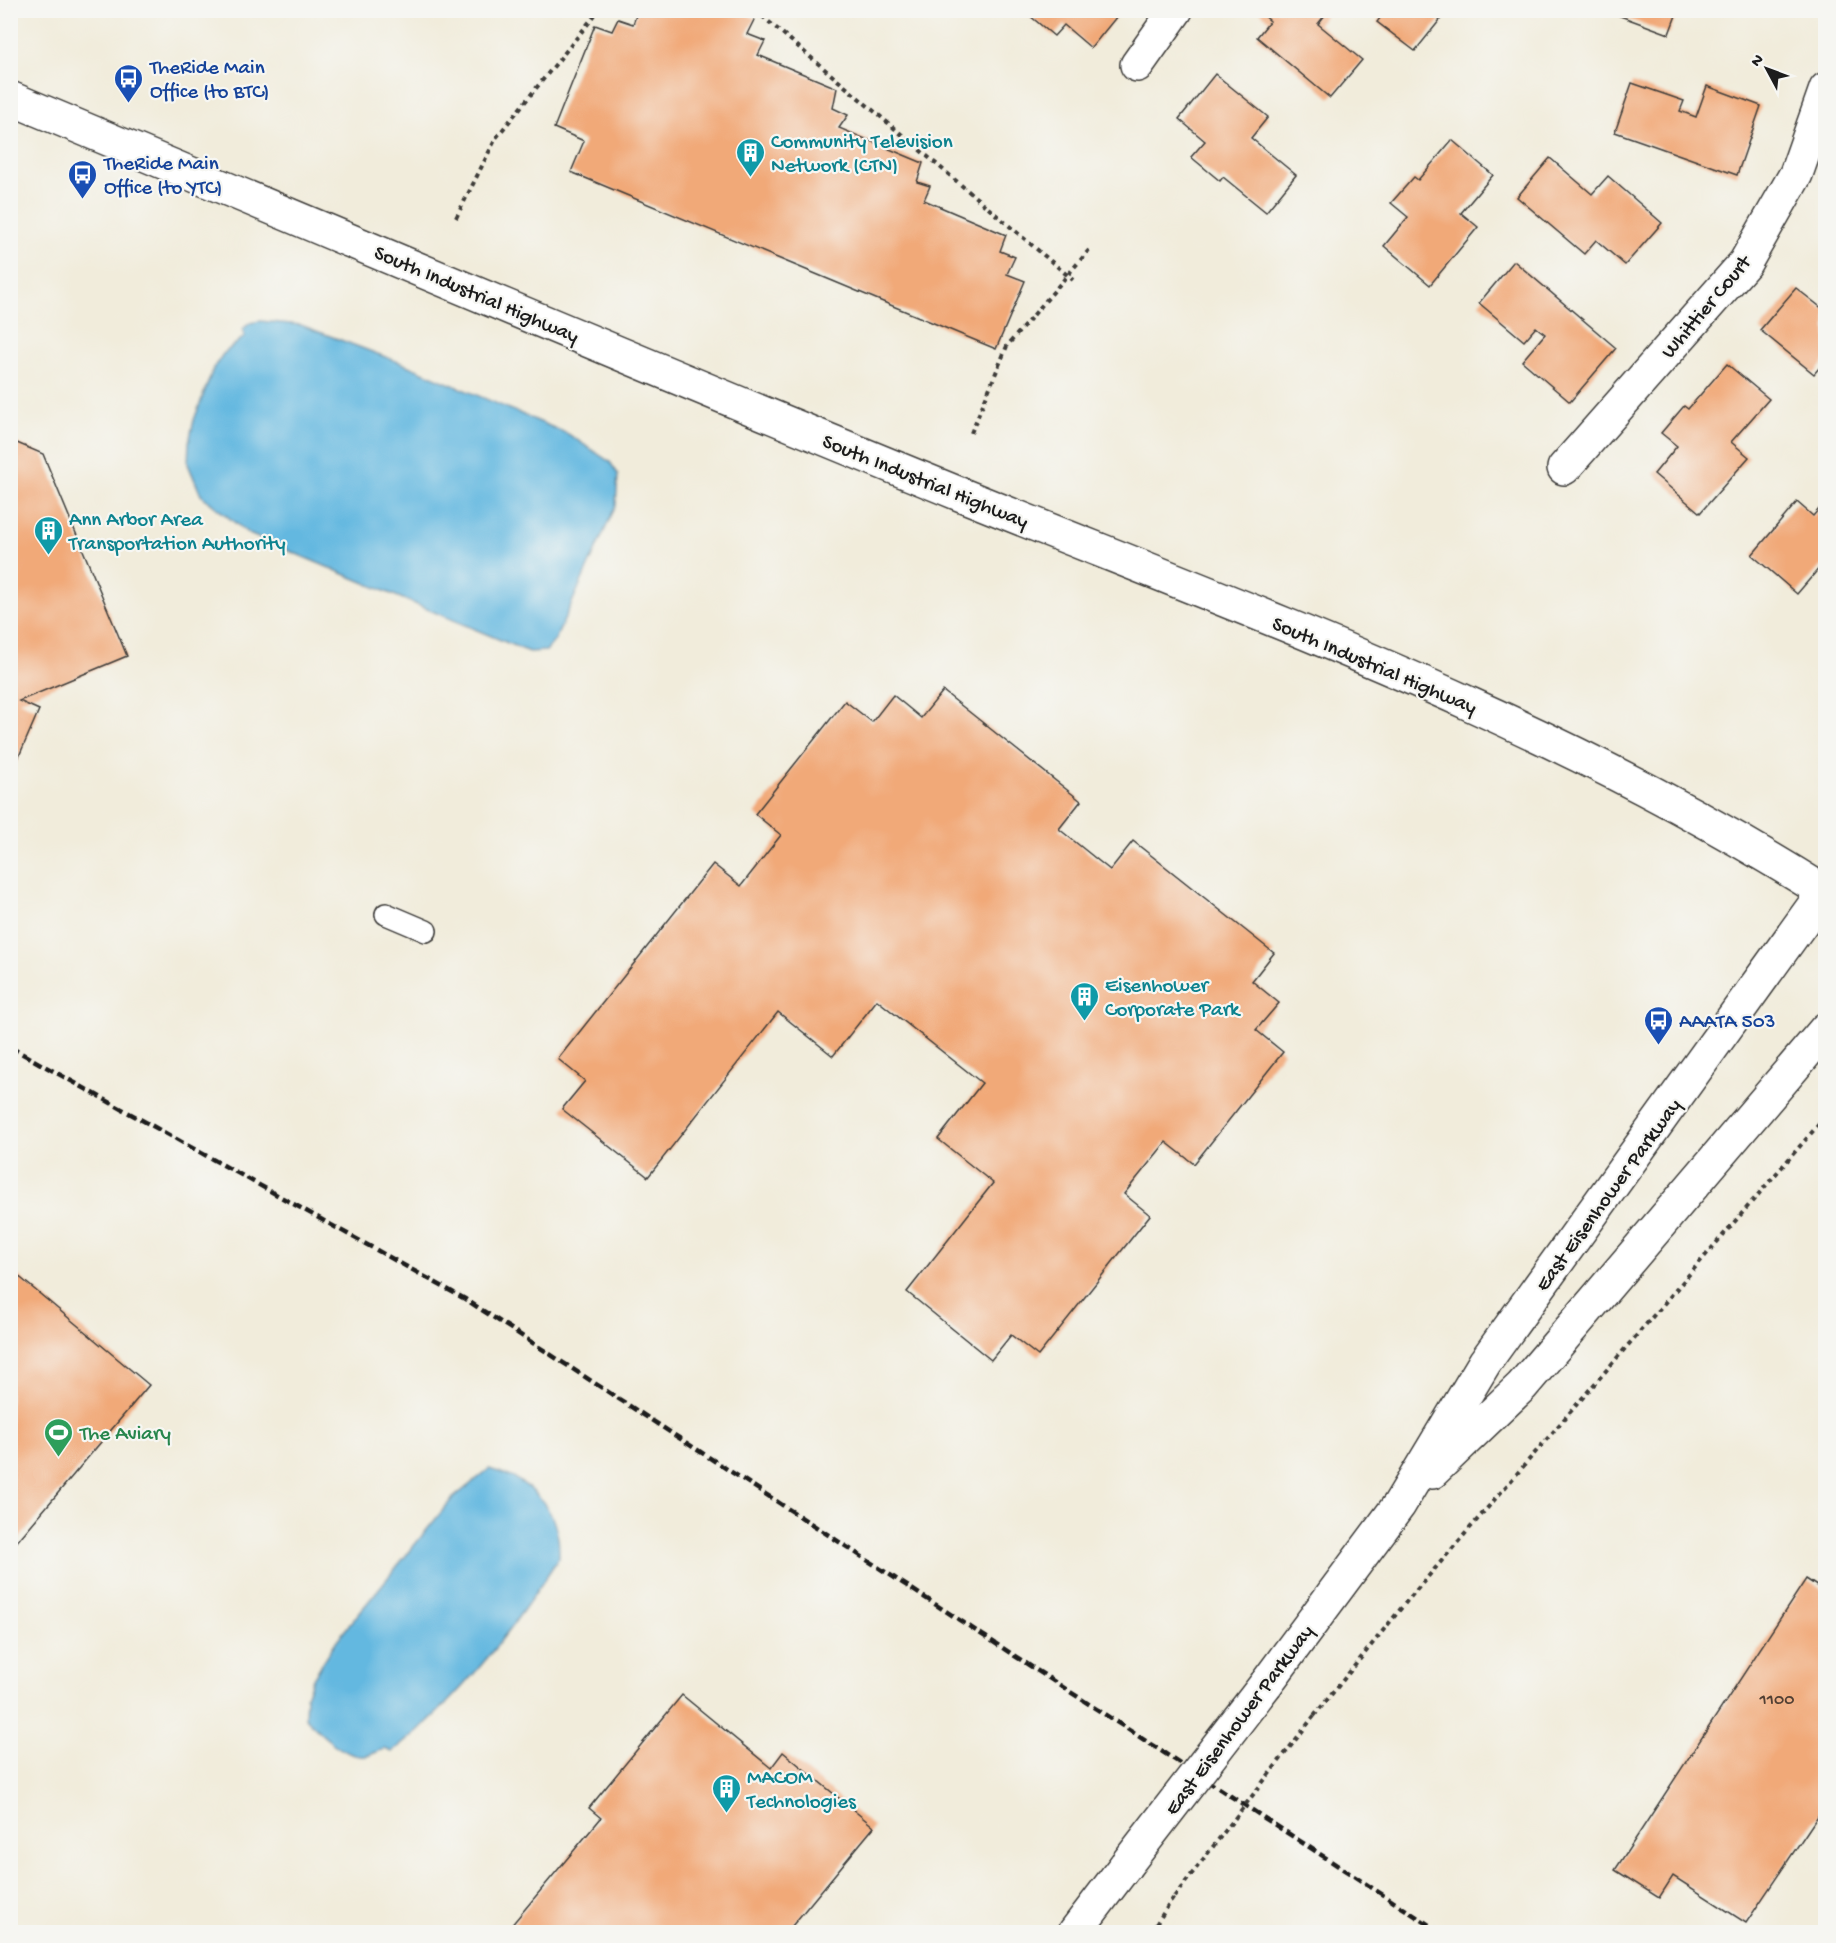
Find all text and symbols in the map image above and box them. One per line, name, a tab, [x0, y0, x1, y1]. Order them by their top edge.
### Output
north arrow	[1737, 39, 1797, 99]
text: N	[1748, 51, 1769, 72]
place label: TheRide Main Office (to BTC)	[149, 57, 270, 106]
bus stop icon: TheRide Main Office (to BTC)	[113, 62, 145, 104]
place label: Community Television Network (CTN)	[771, 131, 953, 180]
building icon: Community Television Network (CTN)	[734, 136, 766, 178]
place label: TheRide Main Office (to YTC)	[103, 153, 223, 202]
bus stop icon: TheRide Main Office (to YTC)	[67, 158, 99, 200]
street label: South Industrial Highway	[369, 242, 582, 351]
street label: Whittier Court	[1657, 250, 1760, 365]
street label: South Industrial Highway	[818, 430, 1031, 536]
place label: Ann Arbor Area Transportation Authority	[68, 509, 286, 558]
building icon: Ann Arbor Area Transportation Authority	[32, 514, 64, 556]
street label: South Industrial Highway	[1267, 613, 1480, 722]
place label: Eisenhower Corporate Park	[1105, 975, 1242, 1024]
building icon: Eisenhower Corporate Park	[1068, 980, 1100, 1022]
bus stop icon: AAATA 503	[1642, 1004, 1674, 1046]
place label: AAATA 503	[1679, 1011, 1775, 1036]
street label: East Eisenhower Parkway	[1531, 1095, 1688, 1297]
sports icon: The Aviary	[43, 1416, 75, 1458]
place label: The Aviary	[79, 1423, 171, 1448]
street label: East Eisenhower Parkway	[1161, 1621, 1321, 1821]
house number: 1100	[1759, 1690, 1794, 1711]
place label: MACOM Technologies	[746, 1767, 857, 1816]
building icon: MACOM Technologies	[710, 1772, 742, 1814]

